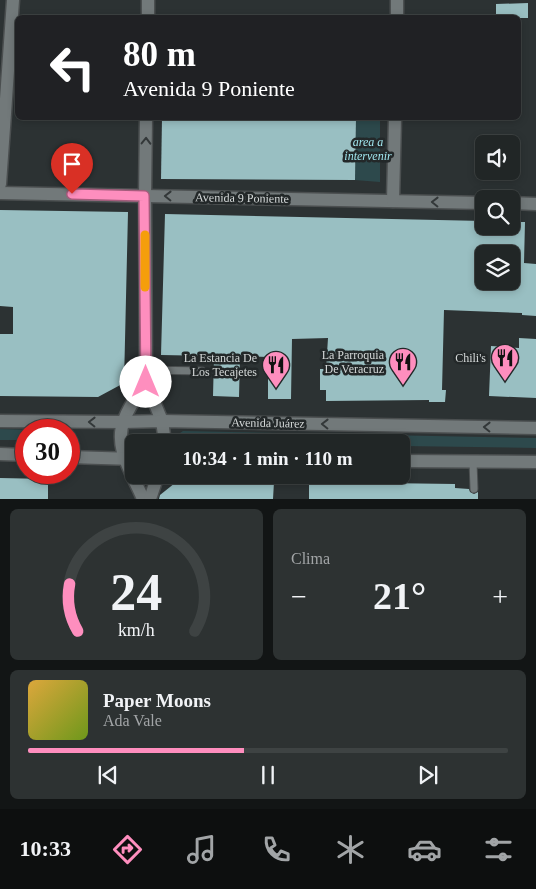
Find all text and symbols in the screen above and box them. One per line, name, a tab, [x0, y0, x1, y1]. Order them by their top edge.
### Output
icon: left	[40, 35, 105, 100]
text: 80 m	[123, 35, 196, 74]
text: Avenida 9 Poniente	[123, 76, 295, 101]
park label: area a intervenir	[344, 135, 392, 163]
map controls	[475, 135, 520, 290]
button: sound	[475, 135, 520, 180]
one-way arrow	[140, 137, 151, 145]
pin	[51, 143, 93, 194]
icon: arrive	[58, 150, 86, 178]
street label: Avenida 9 Poniente	[195, 190, 289, 206]
button: search	[475, 190, 520, 235]
one-way arrow	[163, 191, 171, 201]
one-way arrow	[431, 197, 438, 207]
button: layers	[475, 245, 520, 290]
restaurant icon: Chili's	[490, 343, 520, 382]
restaurant icon: La Parroquia De Veracruz	[388, 347, 418, 386]
place label: La Parroquia De Veracruz	[322, 348, 385, 376]
restaurant icon: La Estancia De Los Tecajetes	[261, 350, 291, 389]
place label: La Estancia De Los Tecajetes	[184, 351, 257, 379]
place label: Chili's	[455, 351, 486, 365]
position arrow	[119, 355, 171, 407]
street label: Avenida Juárez	[231, 415, 305, 431]
one-way arrow	[88, 417, 96, 427]
speed limit sign: 30	[15, 419, 80, 484]
one-way arrow	[321, 419, 328, 429]
one-way arrow	[483, 422, 491, 433]
text: 10:34 · 1 min · 110 m	[183, 448, 352, 469]
text: Clima	[291, 550, 330, 567]
text: 24	[111, 564, 163, 621]
text: 21°	[373, 575, 426, 617]
text: −	[291, 581, 307, 612]
text: +	[492, 581, 508, 612]
text: km/h	[118, 620, 155, 640]
text: Paper Moons	[103, 690, 211, 711]
text: Ada Vale	[103, 712, 162, 729]
icon: previous	[94, 761, 122, 789]
icon: pause	[254, 761, 282, 789]
icon: next	[414, 761, 442, 789]
icon: directions	[110, 832, 145, 867]
icon: music	[184, 832, 219, 867]
icon: phone	[259, 832, 294, 867]
icon: climate	[333, 832, 368, 867]
icon: car	[407, 832, 442, 867]
icon: filters	[481, 832, 516, 867]
text: 10:33	[20, 836, 71, 861]

